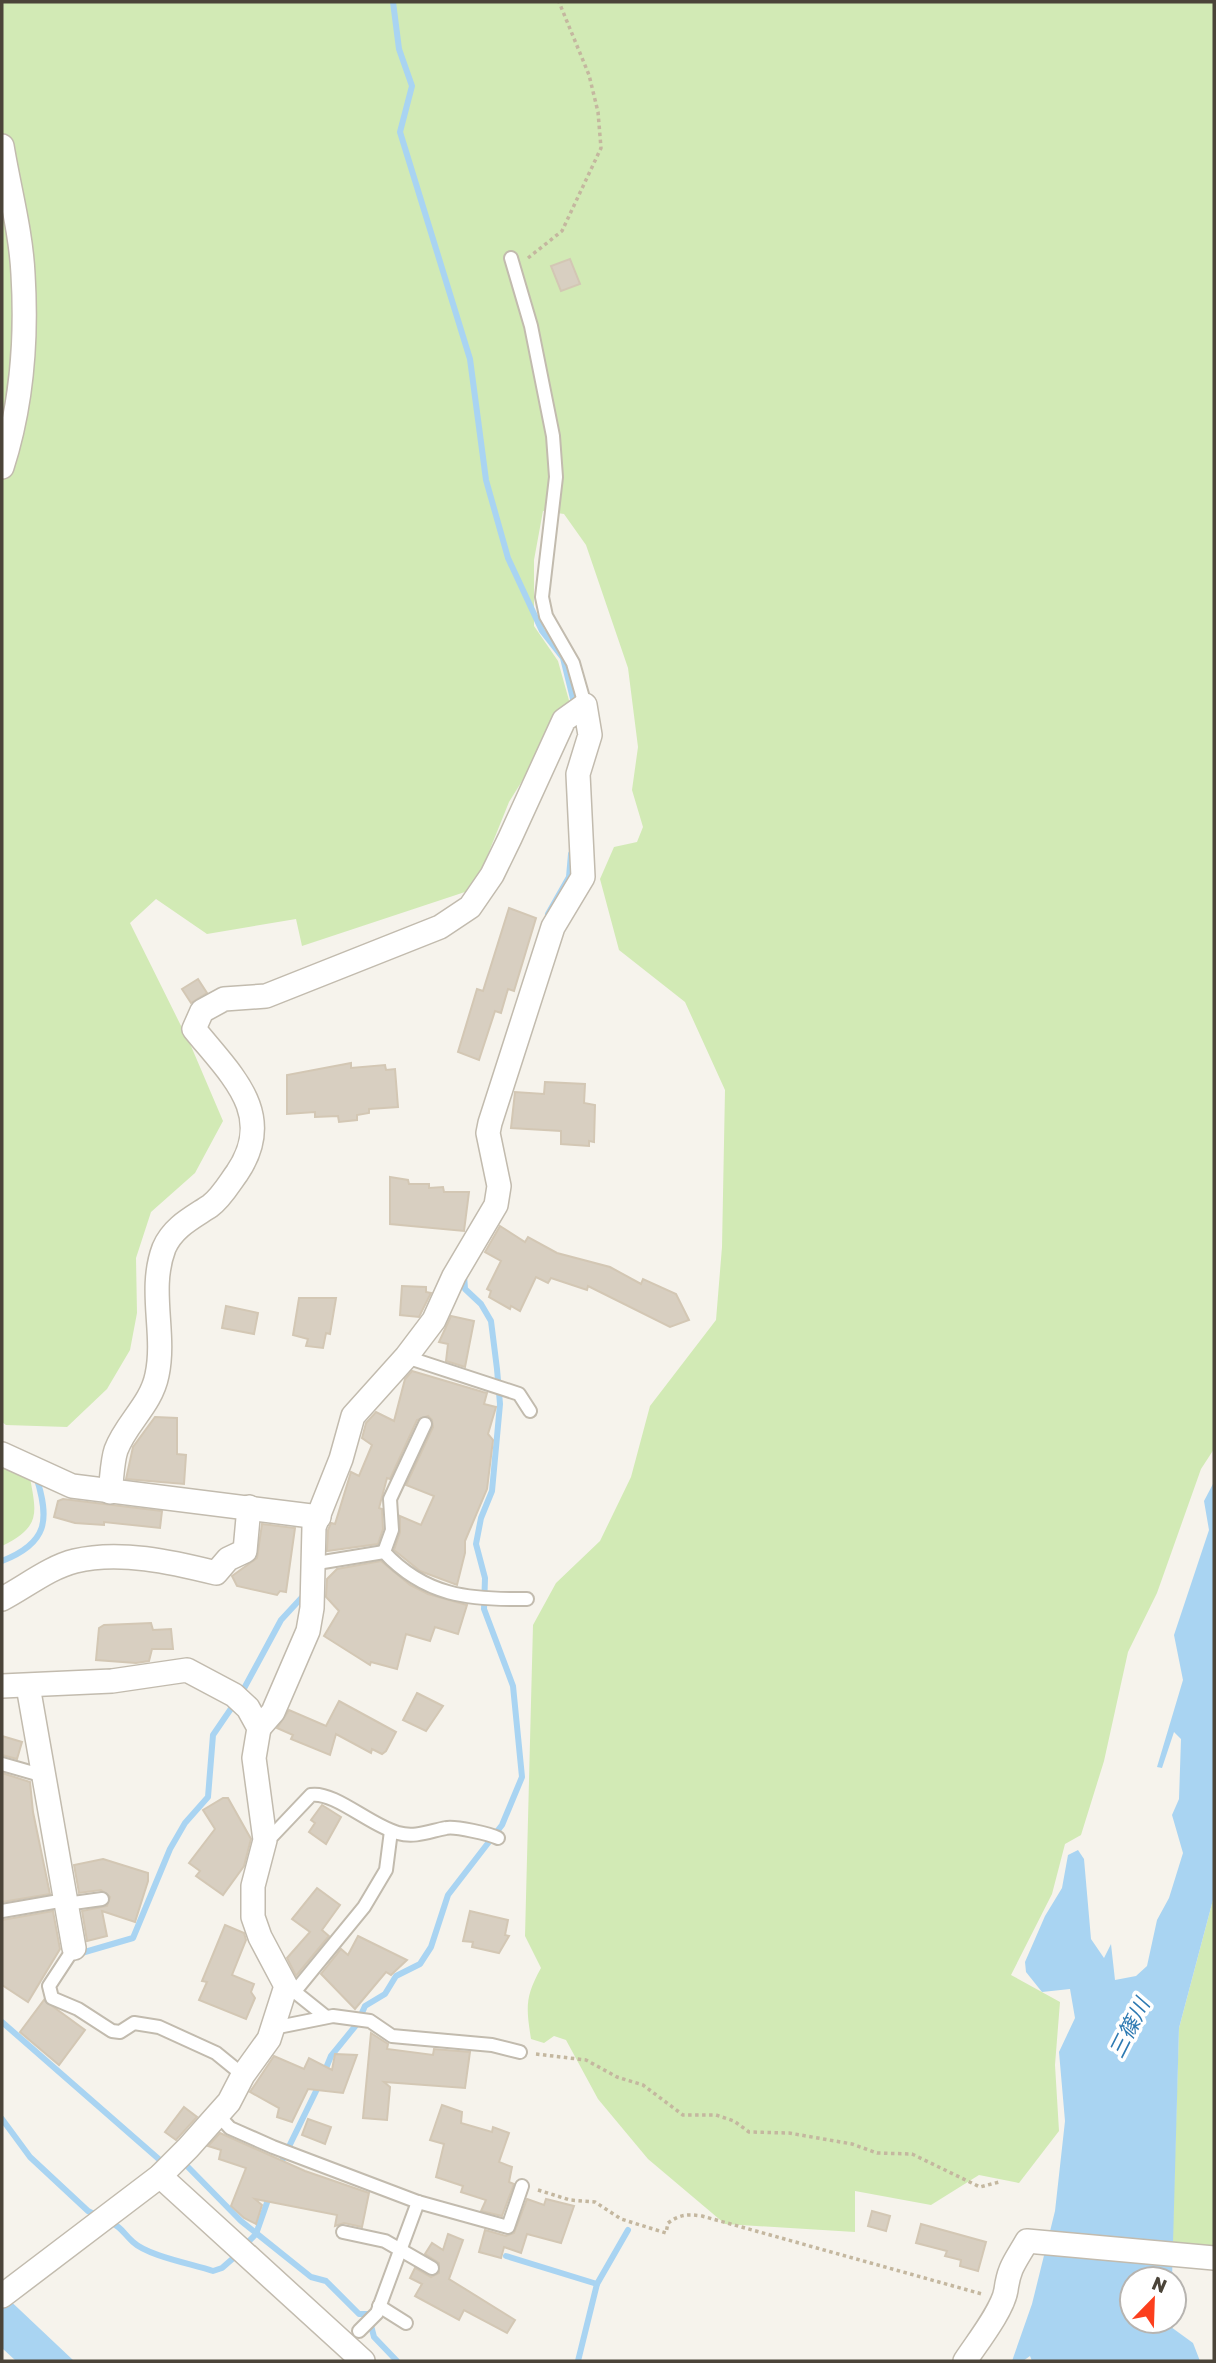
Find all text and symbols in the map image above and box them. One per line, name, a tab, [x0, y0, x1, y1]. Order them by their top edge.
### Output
water label: 三篠川	[1104, 1992, 1155, 2062]
north arrow	[1118, 2265, 1188, 2335]
text: N	[1149, 2272, 1170, 2298]

